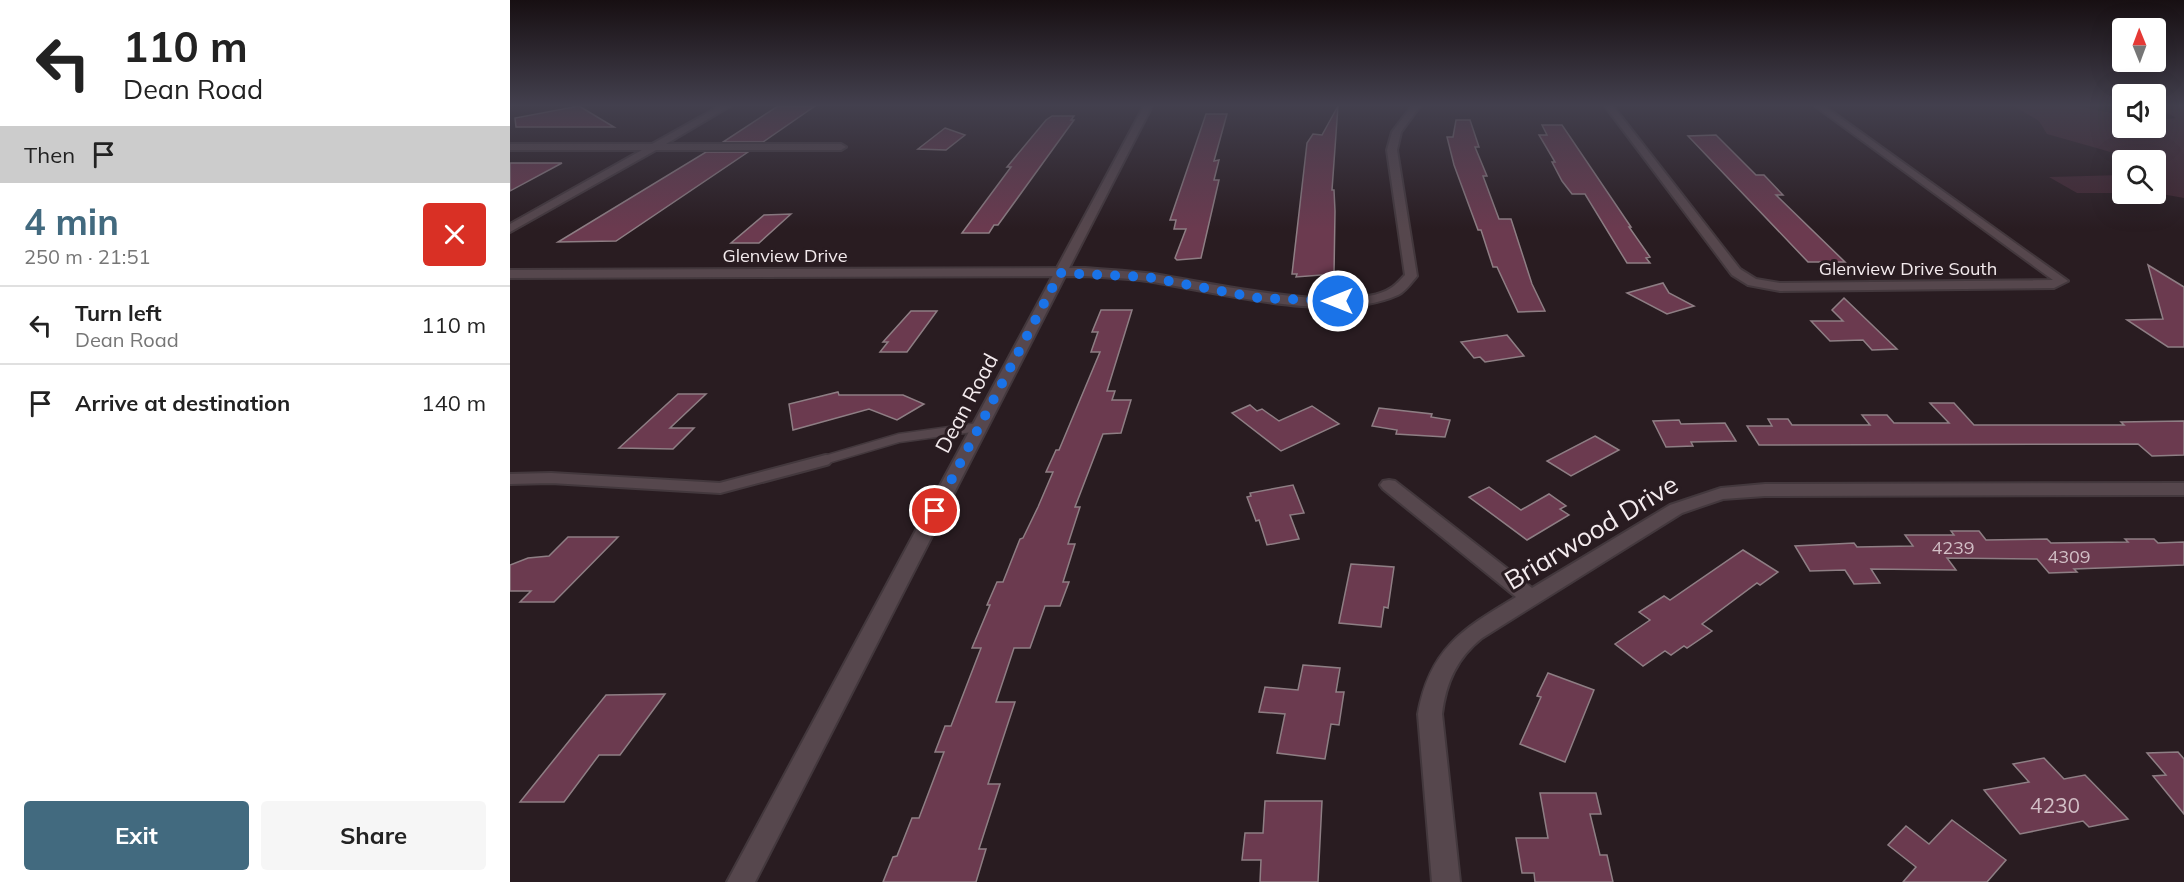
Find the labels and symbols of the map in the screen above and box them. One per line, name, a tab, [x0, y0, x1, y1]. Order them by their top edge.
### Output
north arrow	[2112, 18, 2166, 72]
street label: Glenview Drive	[722, 244, 848, 267]
street label: Glenview Drive South	[1819, 257, 1997, 280]
position arrow	[1306, 269, 1370, 333]
street label: Dean Road	[929, 349, 1003, 457]
street label: Briarwood Drive	[1498, 467, 1684, 597]
pin	[909, 485, 960, 536]
house number: 4239	[1931, 536, 1975, 559]
house number: 4309	[2047, 545, 2091, 568]
house number: 4230	[2030, 792, 2080, 818]

